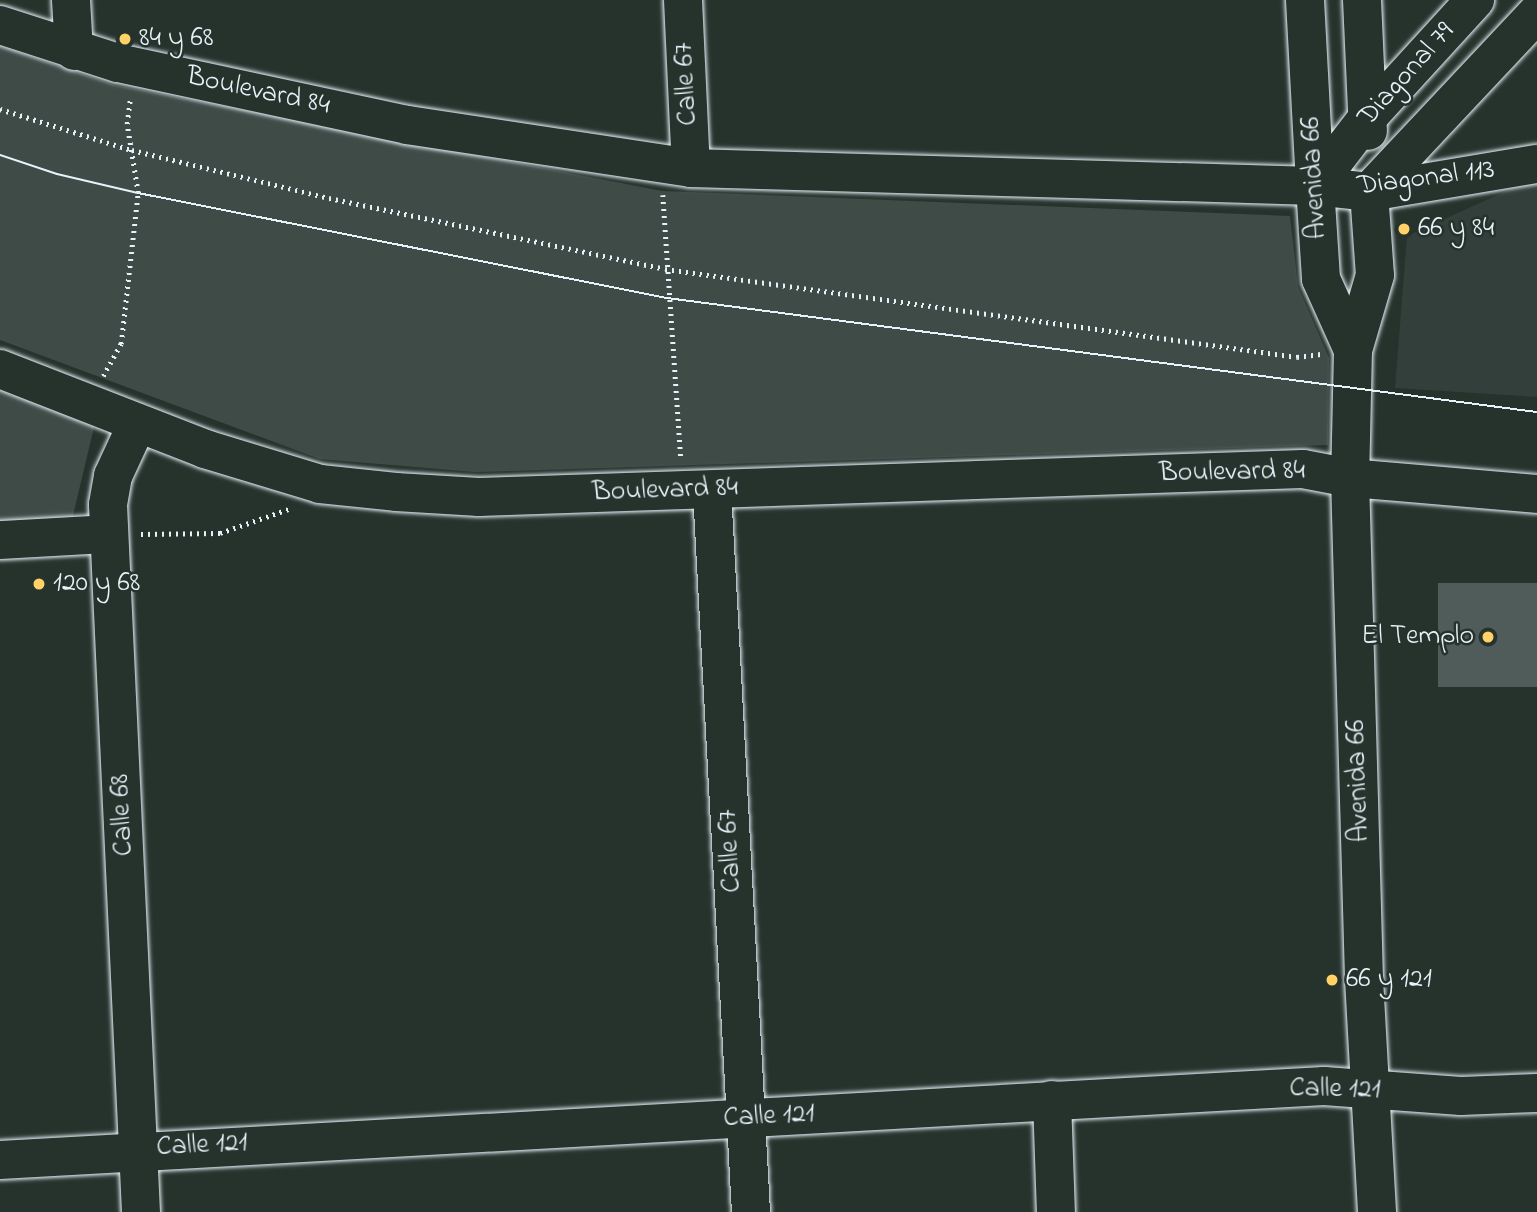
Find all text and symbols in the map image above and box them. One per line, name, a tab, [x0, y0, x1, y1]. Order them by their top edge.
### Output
street label: Diagonal 79	[1352, 16, 1462, 134]
place label: 84 y 68	[139, 22, 213, 56]
marker: 84 y 68	[117, 31, 133, 47]
street label: Calle 67	[668, 42, 706, 126]
street label: Boulevard 84	[183, 60, 333, 124]
street label: Avenida 66	[1295, 116, 1335, 240]
street label: Diagonal 113	[1356, 154, 1496, 204]
place label: 66 y 84	[1418, 212, 1494, 246]
marker: 66 y 84	[1396, 221, 1412, 237]
street label: Boulevard 84	[1159, 455, 1305, 491]
street label: Boulevard 84	[591, 472, 739, 510]
place label: 120 y 68	[53, 567, 140, 601]
marker: 120 y 68	[31, 576, 47, 592]
place label: El Templo	[1361, 620, 1474, 654]
marker: El Templo	[1480, 629, 1496, 645]
street label: Avenida 66	[1340, 719, 1378, 843]
street label: Calle 68	[104, 773, 142, 857]
street label: Calle 67	[712, 809, 750, 893]
place label: 66 y 121	[1346, 963, 1432, 997]
marker: 66 y 121	[1324, 972, 1340, 988]
street label: Calle 121	[1289, 1072, 1381, 1108]
street label: Calle 121	[723, 1098, 815, 1136]
street label: Calle 121	[156, 1127, 248, 1165]

